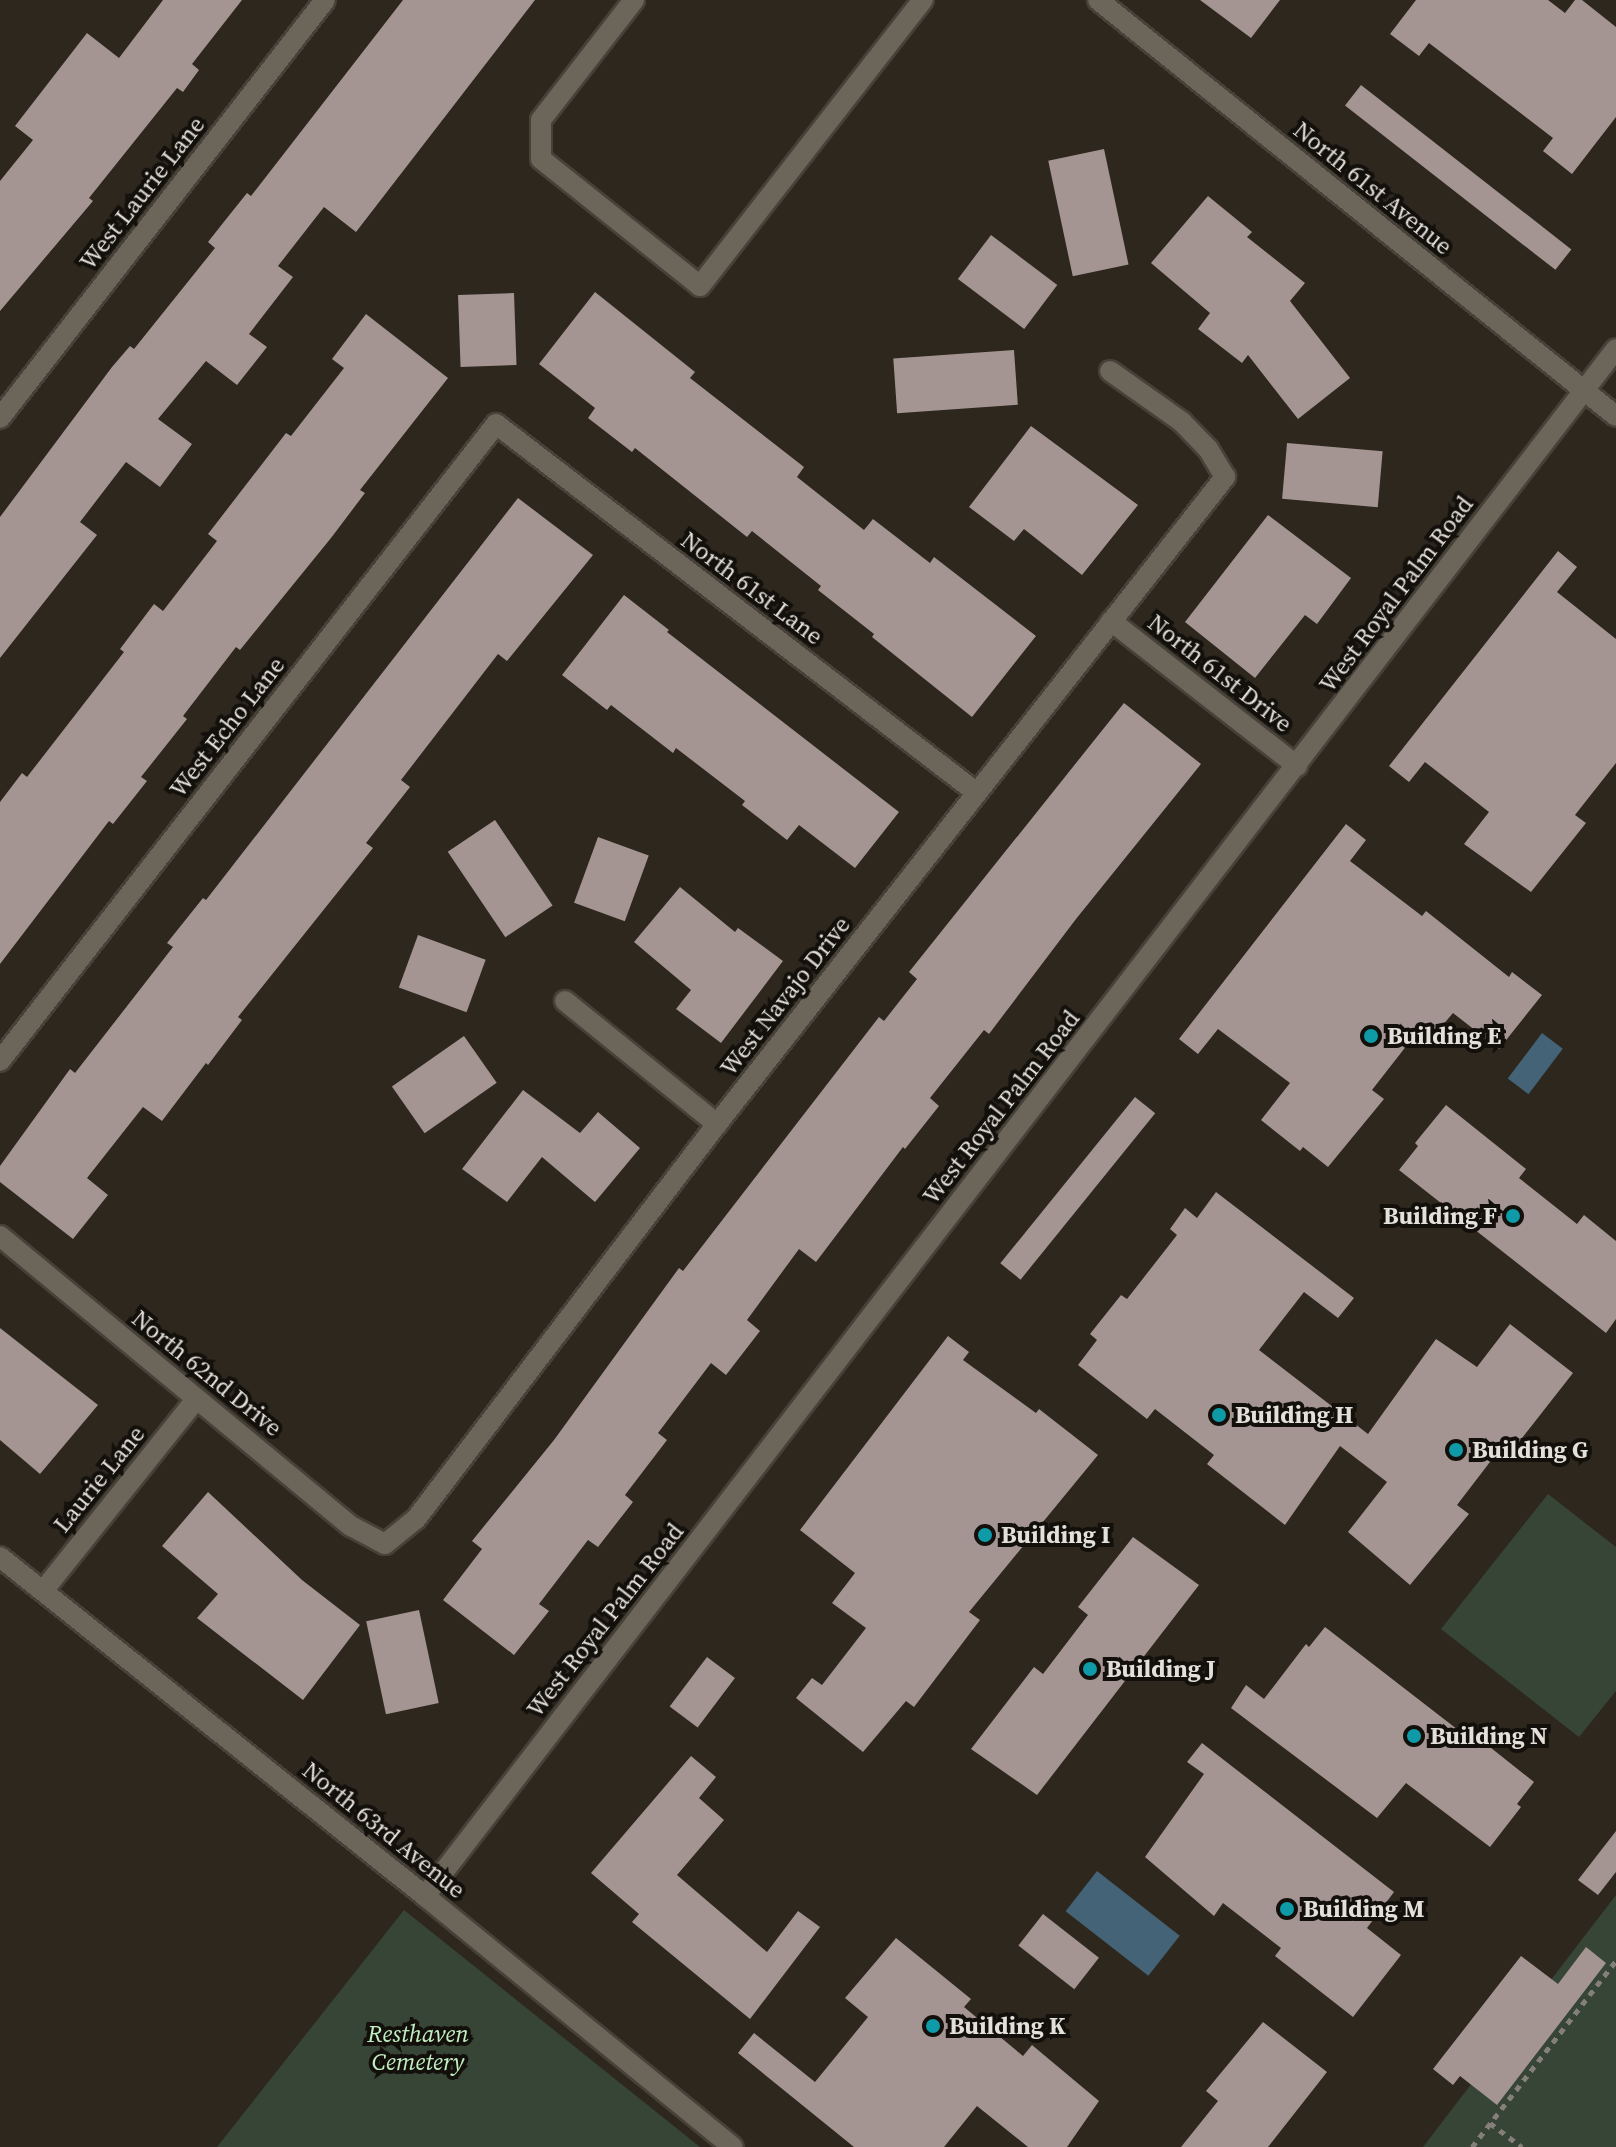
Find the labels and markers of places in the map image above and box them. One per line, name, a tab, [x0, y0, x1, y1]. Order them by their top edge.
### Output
place label: Building E	[1387, 1022, 1501, 1050]
marker: Building E	[1362, 1027, 1380, 1045]
place label: Building F	[1383, 1202, 1497, 1230]
marker: Building F	[1504, 1207, 1522, 1225]
place label: Building H	[1235, 1401, 1353, 1429]
marker: Building H	[1210, 1406, 1228, 1424]
place label: Building G	[1472, 1436, 1588, 1464]
marker: Building G	[1447, 1441, 1465, 1459]
place label: Building I	[1001, 1521, 1110, 1549]
marker: Building I	[976, 1526, 994, 1544]
place label: Building J	[1106, 1655, 1215, 1683]
marker: Building J	[1081, 1660, 1099, 1678]
place label: Building N	[1430, 1722, 1547, 1750]
marker: Building N	[1405, 1727, 1423, 1745]
place label: Building M	[1303, 1895, 1425, 1923]
marker: Building M	[1278, 1900, 1296, 1918]
place label: Building K	[949, 2012, 1066, 2040]
marker: Building K	[924, 2017, 942, 2035]

